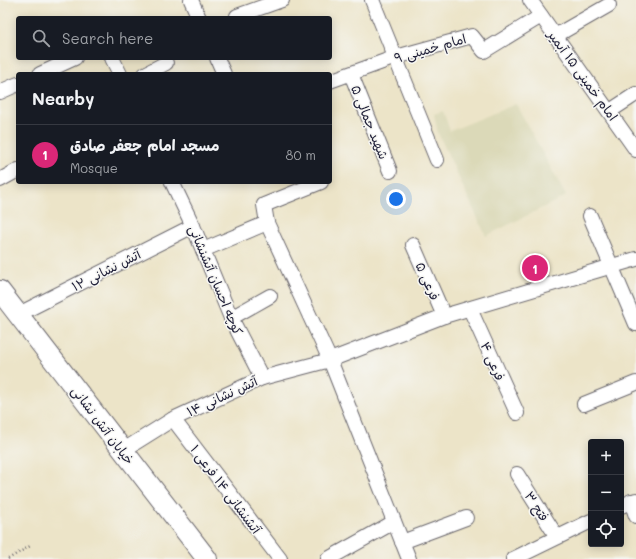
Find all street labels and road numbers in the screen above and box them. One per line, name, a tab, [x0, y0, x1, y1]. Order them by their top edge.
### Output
street label: امام خمینی ۱۵ آبمیر	[542, 25, 622, 125]
street label: امام خمینی ۹	[392, 29, 469, 69]
street label: شهید جمالی ۵	[346, 82, 393, 162]
street label: کوچه احسان آتشنشانی	[184, 222, 247, 338]
street label: آتش نشانی ۱۲	[68, 245, 145, 296]
street label: فرعی ۵	[411, 259, 444, 303]
street label: فرعی ۴	[476, 339, 510, 384]
street label: آتش نشانی ۱۴	[184, 371, 262, 421]
street label: خیابان آتش نشانی	[67, 382, 139, 469]
street label: آتشنشانی ۱۴ فرعی ۱	[186, 441, 266, 538]
street label: فتح ۳	[520, 488, 553, 525]

